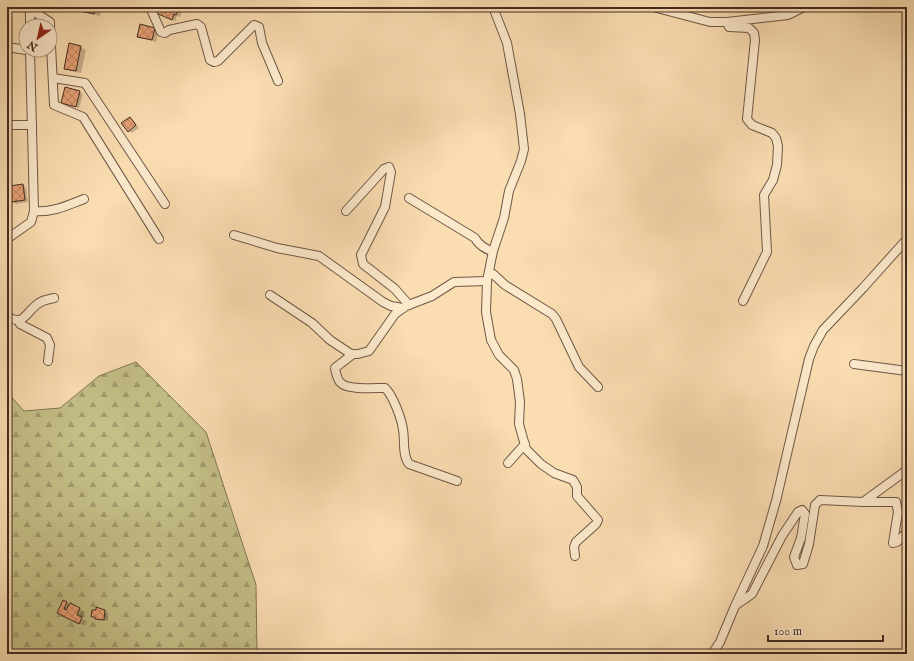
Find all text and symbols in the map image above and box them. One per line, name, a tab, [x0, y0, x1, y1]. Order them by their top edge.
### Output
north arrow	[18, 18, 58, 58]
text: N	[25, 37, 42, 54]
scale bar	[768, 617, 883, 643]
text: 100 m	[774, 624, 802, 639]

